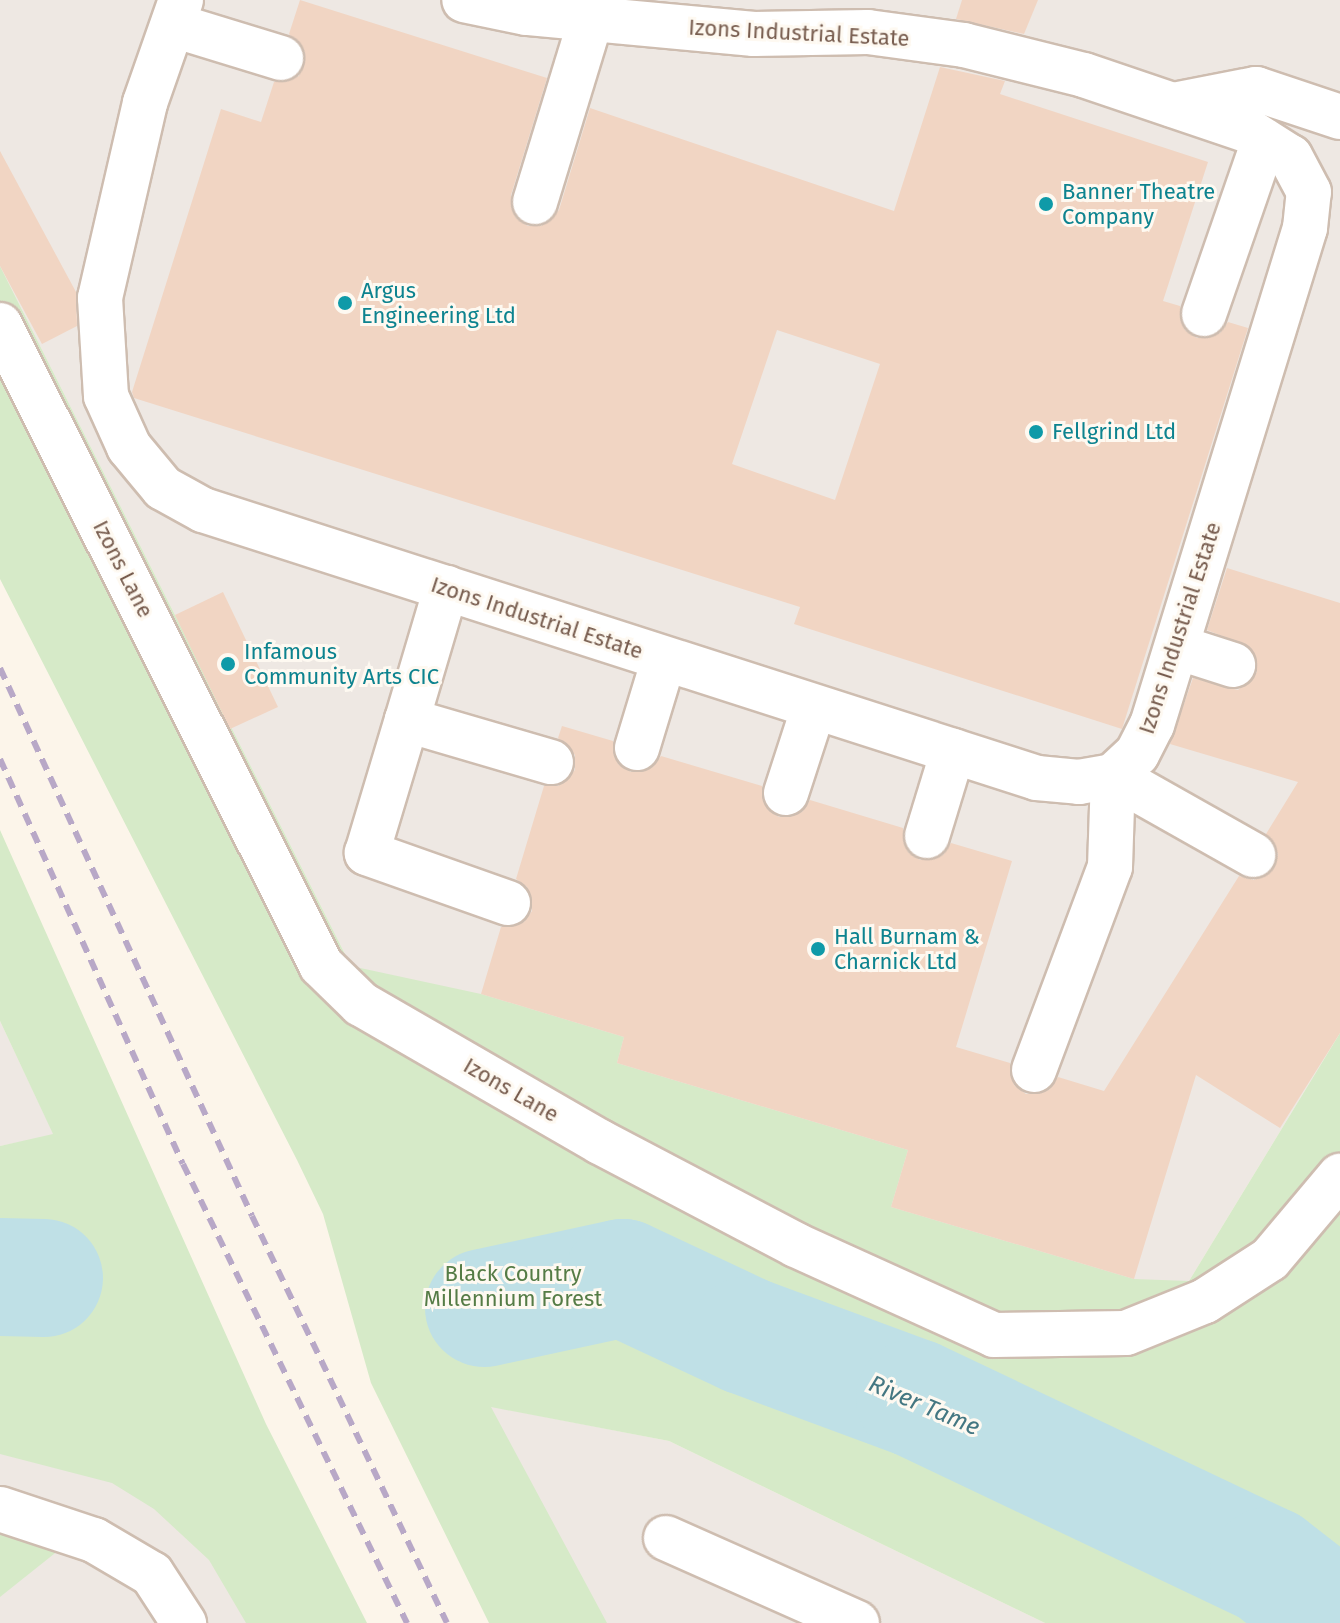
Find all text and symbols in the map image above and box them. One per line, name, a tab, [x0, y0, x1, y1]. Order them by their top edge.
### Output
street label: Izons Industrial Estate	[688, 14, 910, 52]
place label: Banner Theatre Company	[1062, 178, 1215, 230]
marker: Banner Theatre Company	[1037, 195, 1055, 213]
place label: Argus Engineering Ltd	[361, 277, 516, 328]
marker: Argus Engineering Ltd	[336, 294, 354, 312]
place label: Fellgrind Ltd	[1052, 419, 1176, 445]
marker: Fellgrind Ltd	[1027, 423, 1045, 441]
street label: Izons Lane	[87, 516, 159, 622]
street label: Izons Industrial Estate	[1133, 519, 1227, 737]
street label: Izons Industrial Estate	[428, 571, 646, 665]
place label: Infamous Community Arts CIC	[244, 638, 439, 690]
marker: Infamous Community Arts CIC	[219, 655, 237, 673]
place label: Hall Burnam & Charnick Ltd	[834, 923, 980, 974]
marker: Hall Burnam & Charnick Ltd	[809, 940, 827, 958]
street label: Izons Lane	[459, 1052, 563, 1128]
park label: Black Country Millennium Forest	[424, 1260, 602, 1312]
water label: River Tame	[864, 1370, 984, 1442]

